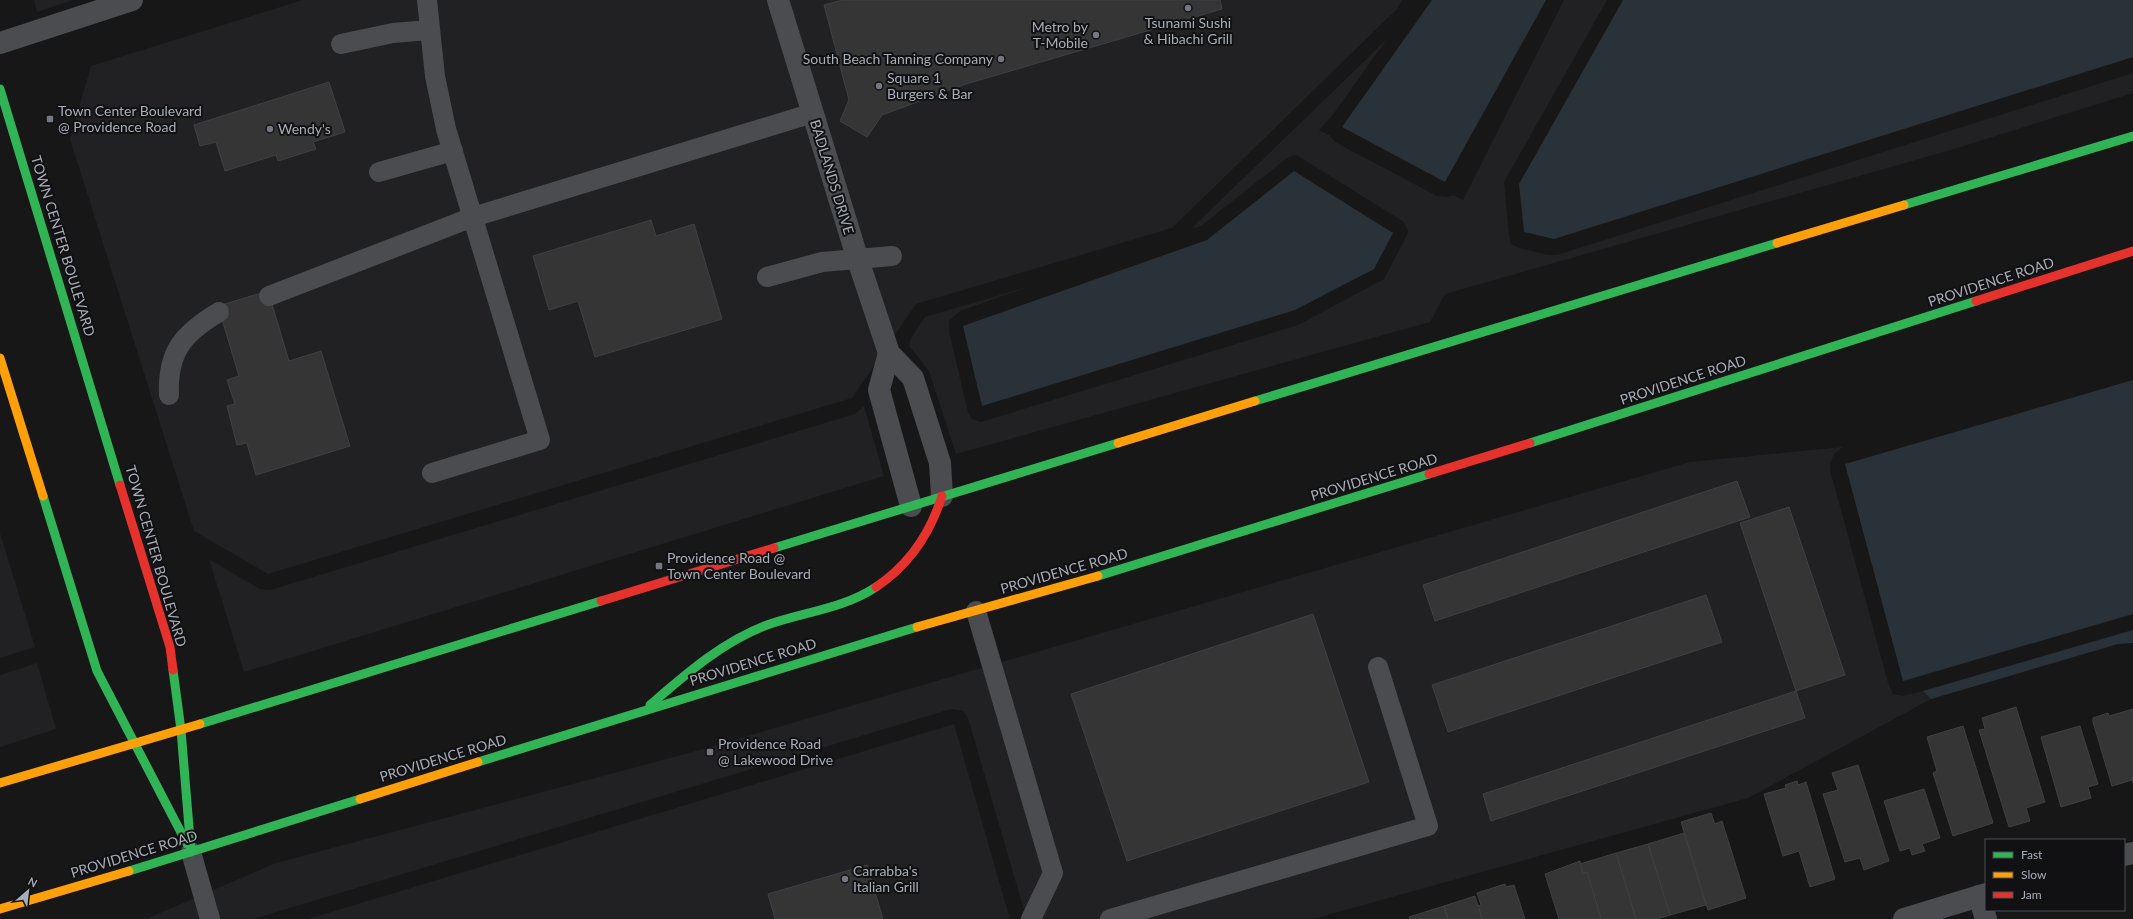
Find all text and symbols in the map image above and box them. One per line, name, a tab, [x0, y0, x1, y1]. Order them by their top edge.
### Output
marker: Tsunami Sushi & Hibachi Grill	[1183, 3, 1193, 13]
place label: Tsunami Sushi & Hibachi Grill	[1144, 14, 1232, 47]
place label: Metro by T-Mobile	[1032, 18, 1089, 51]
marker: Metro by T-Mobile	[1091, 30, 1101, 40]
place label: South Beach Tanning Company	[803, 50, 994, 67]
marker: South Beach Tanning Company	[996, 54, 1006, 64]
place label: Square 1 Burgers & Bar	[887, 69, 972, 102]
marker: Square 1 Burgers & Bar	[874, 81, 884, 91]
place label: Town Center Boulevard @ Providence Road	[58, 102, 202, 135]
marker: Town Center Boulevard @ Providence Road	[45, 114, 55, 124]
street label: BADLANDS DRIVE	[807, 117, 858, 236]
place label: Wendy's	[278, 120, 331, 137]
marker: Wendy's	[265, 124, 275, 134]
street label: TOWN CENTER BOULEVARD	[28, 154, 99, 338]
street label: PROVIDENCE ROAD	[1926, 253, 2056, 310]
street label: PROVIDENCE ROAD	[1618, 351, 1748, 408]
street label: PROVIDENCE ROAD	[1308, 449, 1439, 504]
street label: TOWN CENTER BOULEVARD	[122, 463, 191, 649]
street label: PROVIDENCE ROAD	[998, 544, 1129, 597]
place label: Providence Road @ Town Center Boulevard	[667, 549, 811, 582]
marker: Providence Road @ Town Center Boulevard	[654, 561, 664, 571]
street label: PROVIDENCE ROAD	[687, 634, 818, 689]
street label: PROVIDENCE ROAD	[377, 730, 508, 785]
place label: Providence Road @ Lakewood Drive	[718, 735, 833, 768]
marker: Providence Road @ Lakewood Drive	[705, 747, 715, 757]
street label: PROVIDENCE ROAD	[68, 826, 199, 881]
legend	[1985, 839, 2125, 911]
text: Fast	[2021, 847, 2043, 862]
place label: Carrabba's Italian Grill	[853, 862, 919, 895]
text: Slow	[2021, 867, 2047, 882]
north arrow	[8, 871, 48, 911]
text: N	[26, 874, 40, 889]
marker: Carrabba's Italian Grill	[840, 874, 850, 884]
text: Jam	[2021, 887, 2042, 902]

